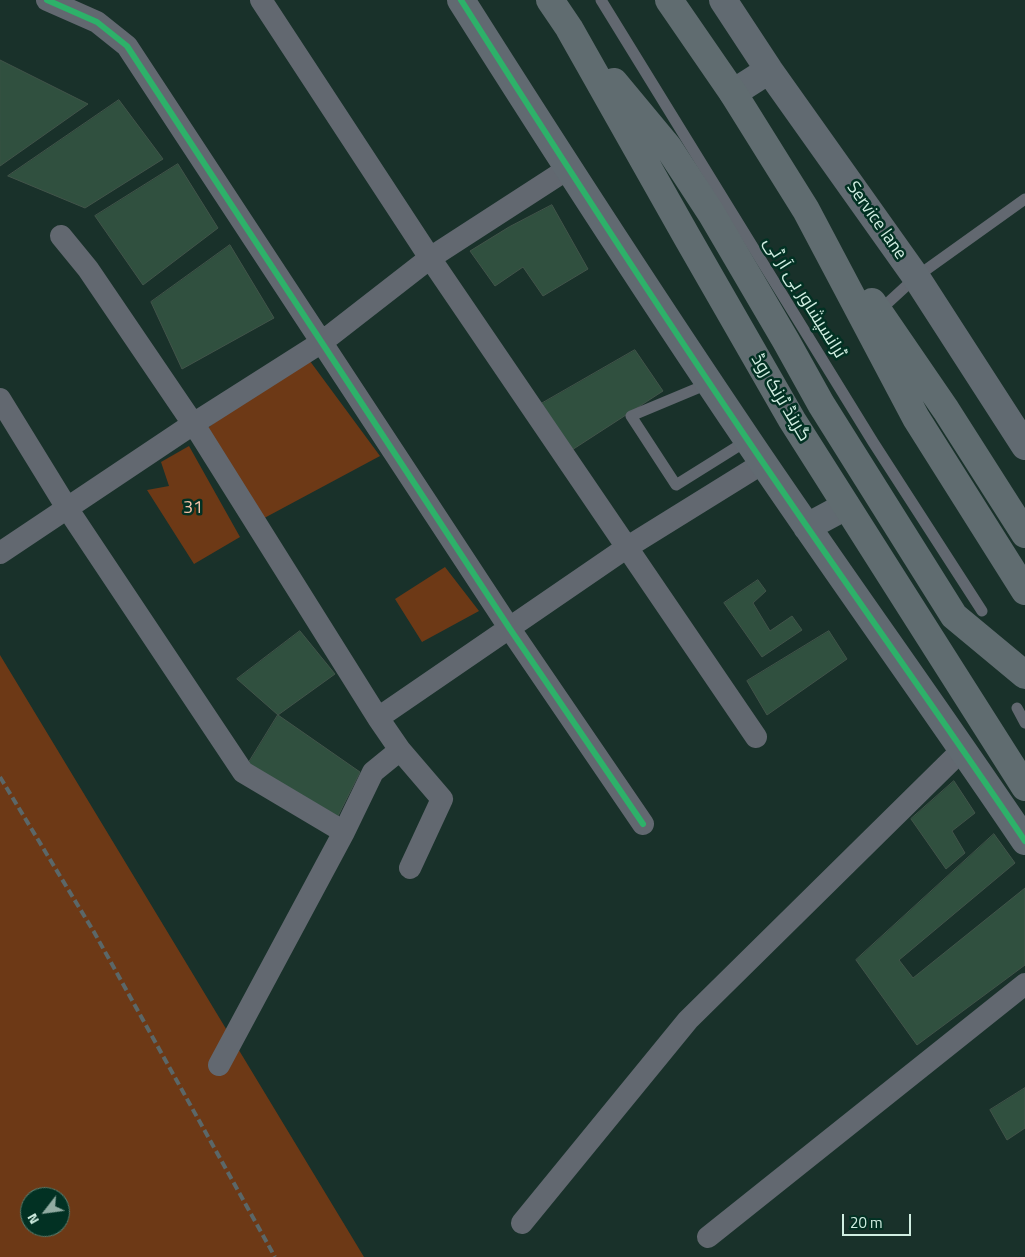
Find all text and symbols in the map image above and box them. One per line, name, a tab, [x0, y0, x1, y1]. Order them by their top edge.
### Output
street label: Service lane	[841, 178, 911, 264]
street label: ٹرانسپشاور بی آر ٹی	[758, 233, 850, 363]
street label: گرینڈ ٹرنک روڈ	[745, 350, 815, 446]
park label: 31	[183, 498, 203, 520]
north arrow	[20, 1187, 70, 1237]
scale bar	[845, 1204, 914, 1236]
text: N	[21, 1210, 44, 1229]
text: 20 m	[850, 1211, 883, 1234]

